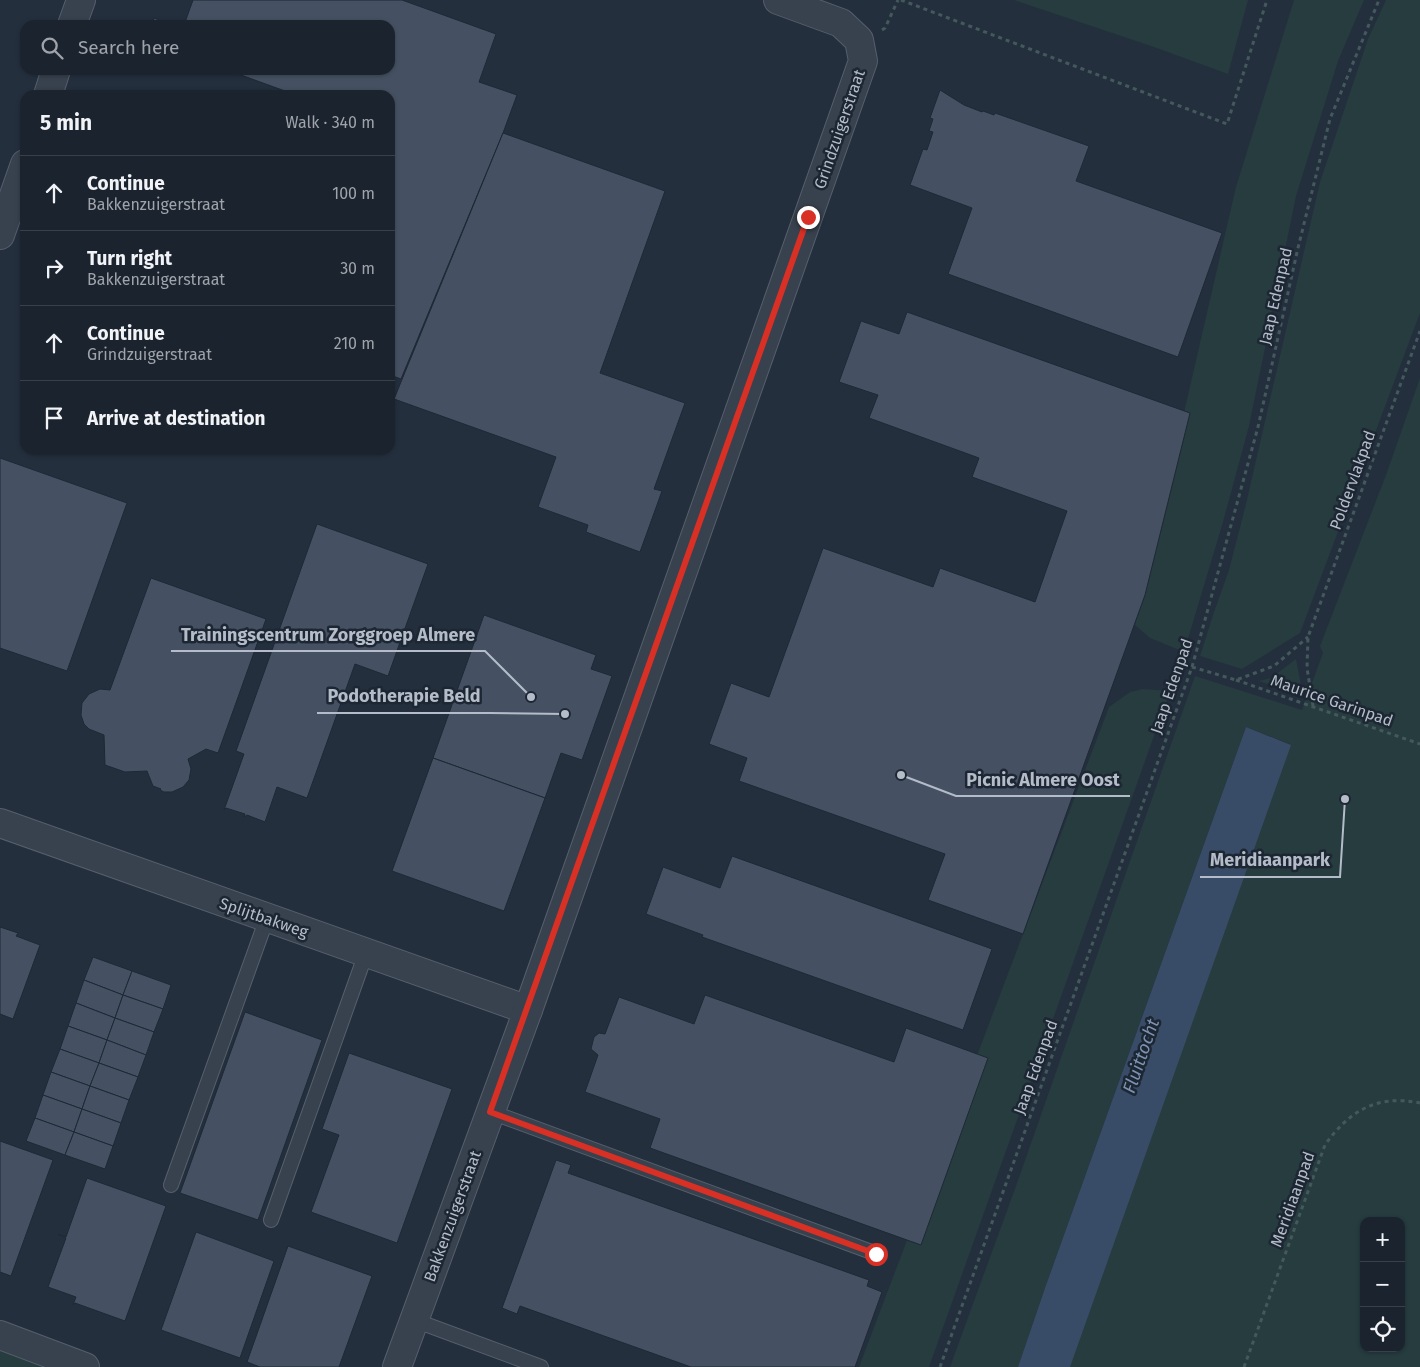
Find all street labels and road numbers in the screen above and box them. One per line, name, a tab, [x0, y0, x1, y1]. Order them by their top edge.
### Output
street label: Grindzuigerstraat	[810, 67, 869, 191]
street label: Jaap Edenpad	[1255, 246, 1296, 347]
street label: Poldervlakpad	[1326, 428, 1379, 532]
street label: Jaap Edenpad	[1146, 636, 1197, 736]
street label: Maurice Garinpad	[1268, 671, 1395, 730]
street label: Splijtbakweg	[217, 893, 311, 942]
street label: Jaap Edenpad	[1010, 1017, 1061, 1117]
street label: Bakkenzuigerstraat	[420, 1148, 485, 1284]
street label: Meridiaanpad	[1266, 1149, 1319, 1250]

